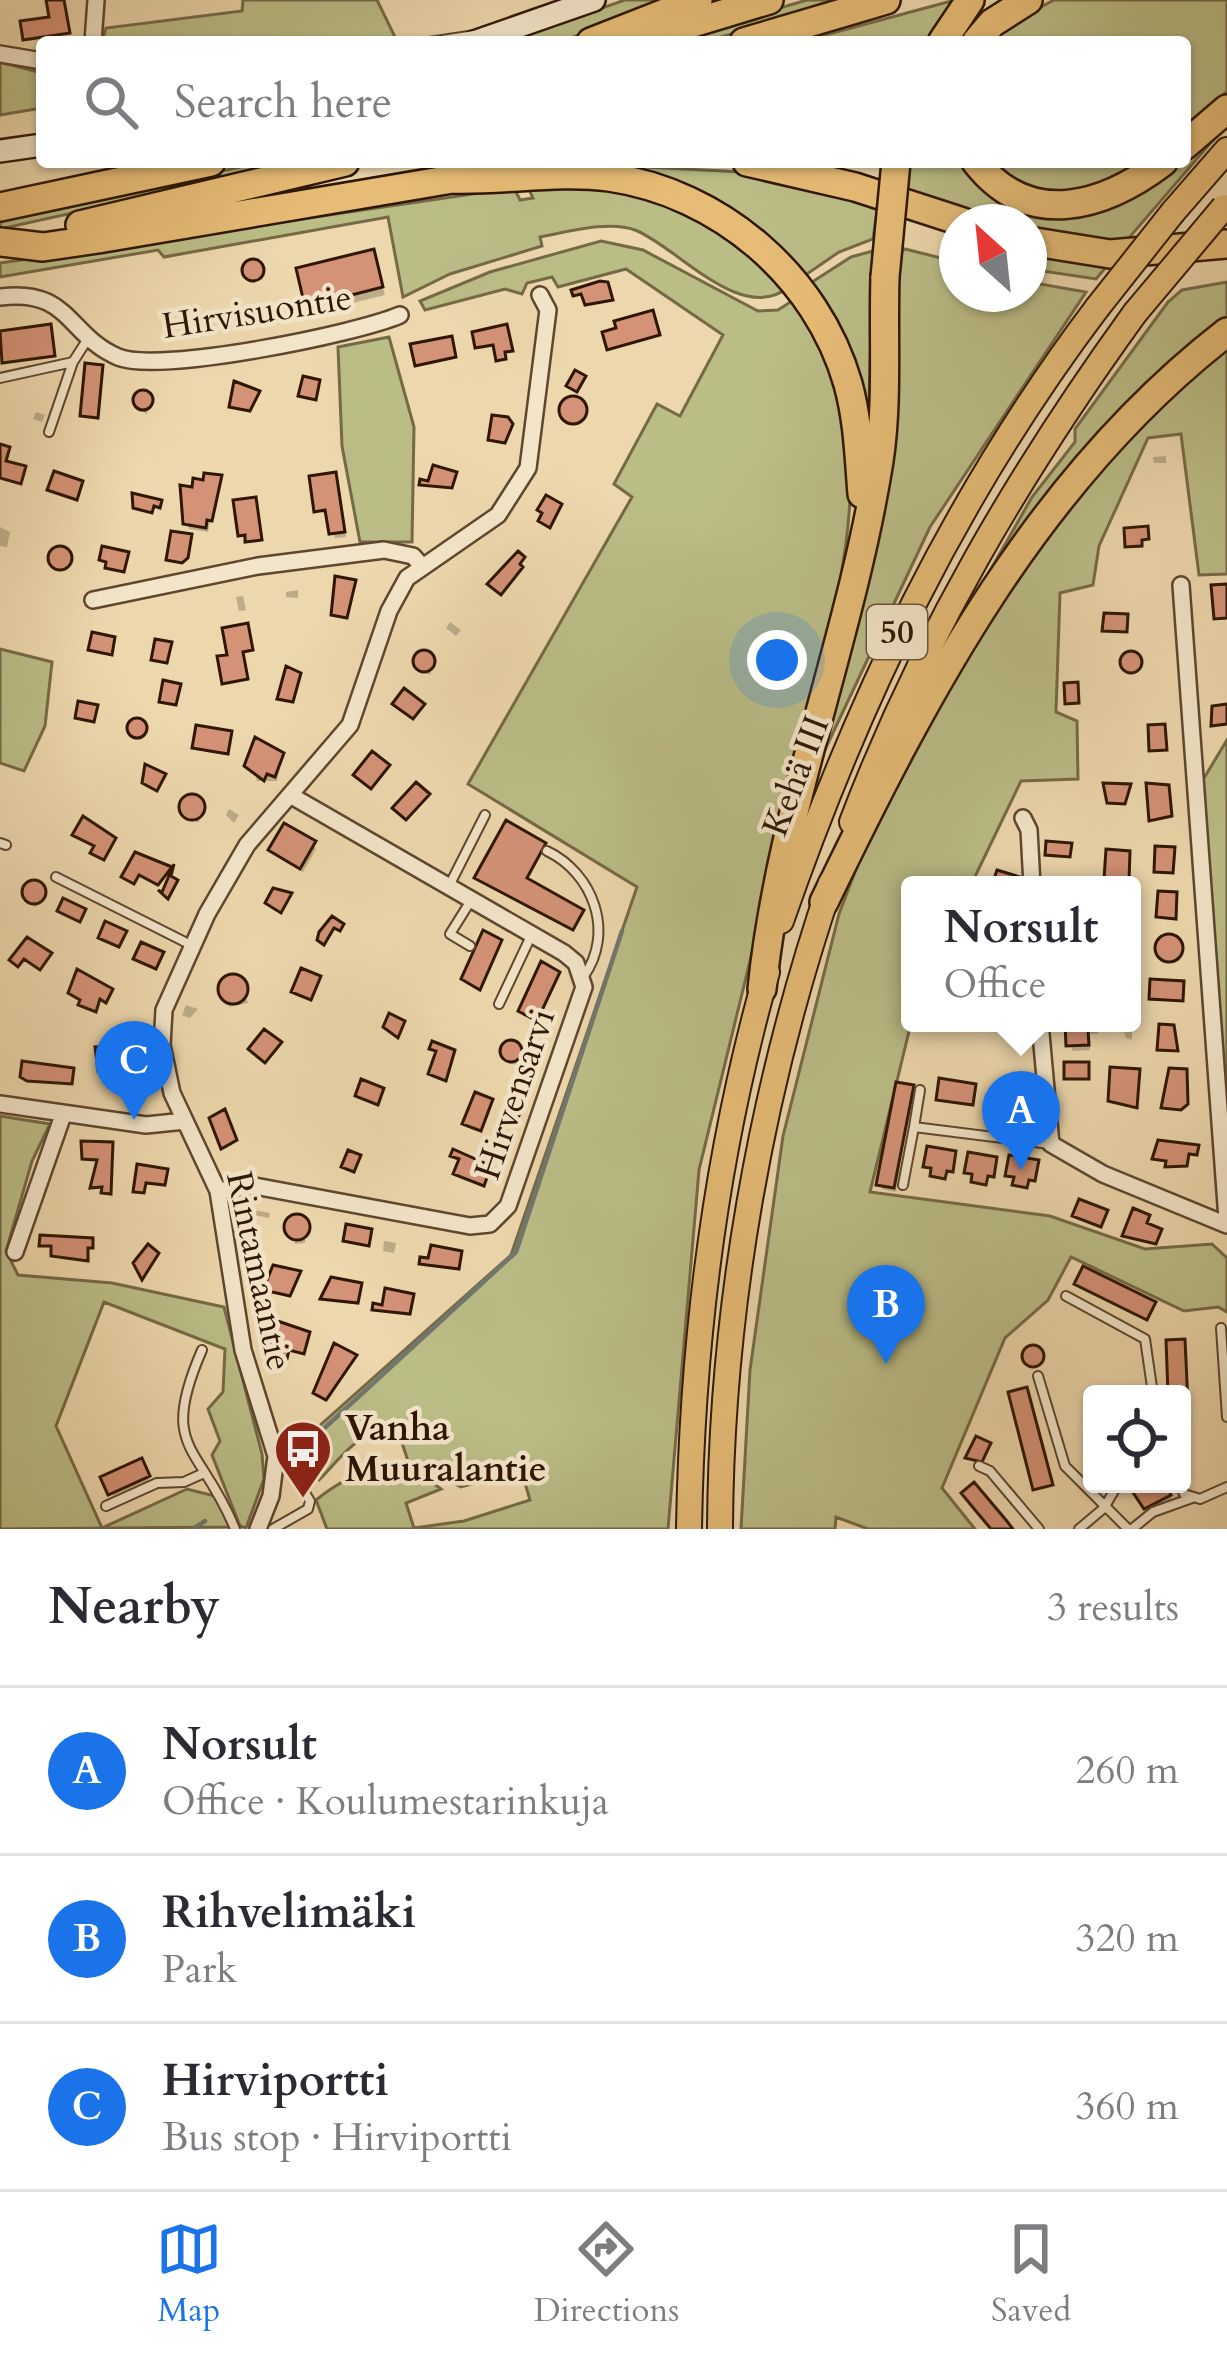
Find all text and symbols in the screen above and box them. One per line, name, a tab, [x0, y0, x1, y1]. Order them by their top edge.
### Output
search box	[36, 36, 1191, 168]
icon: search	[78, 69, 144, 135]
text: Search here	[174, 72, 392, 133]
north arrow	[939, 204, 1047, 312]
street label: Hirvisuontie	[159, 273, 355, 351]
road number: 50	[867, 605, 927, 659]
your location	[747, 630, 807, 690]
street label: Kehä III	[751, 709, 841, 843]
popup	[901, 876, 1141, 1032]
text: Norsult	[944, 897, 1099, 958]
text: Office	[944, 958, 1046, 1011]
street label: Hirvensarvi	[463, 1002, 567, 1186]
pin: C	[95, 1021, 173, 1120]
pin: A	[982, 1071, 1060, 1170]
street label: Rintamaantie	[214, 1167, 304, 1375]
pin: B	[847, 1265, 925, 1364]
map controls	[1083, 1385, 1191, 1493]
button: locate	[1083, 1385, 1191, 1493]
place label: Vanha Muuralantie	[345, 1404, 547, 1494]
bus stop icon: Vanha Muuralantie	[272, 1418, 334, 1500]
text: Nearby	[48, 1572, 220, 1642]
text: 3 results	[1047, 1581, 1179, 1634]
text: Norsult	[162, 1714, 317, 1775]
text: A	[72, 1744, 102, 1797]
text: 260 m	[1076, 1744, 1179, 1797]
text: Office · Koulumestarinkuja	[162, 1775, 609, 1828]
text: Rihvelimäki	[162, 1882, 416, 1943]
text: B	[73, 1912, 101, 1965]
text: 320 m	[1076, 1912, 1179, 1965]
text: Park	[162, 1943, 237, 1996]
text: Hirviportti	[162, 2050, 389, 2111]
text: C	[72, 2080, 102, 2133]
text: 360 m	[1076, 2080, 1179, 2133]
text: Bus stop · Hirviportti	[162, 2111, 512, 2164]
tab: Map	[156, 2216, 222, 2333]
tab: Directions	[534, 2216, 679, 2333]
tab: Saved	[991, 2216, 1071, 2333]

